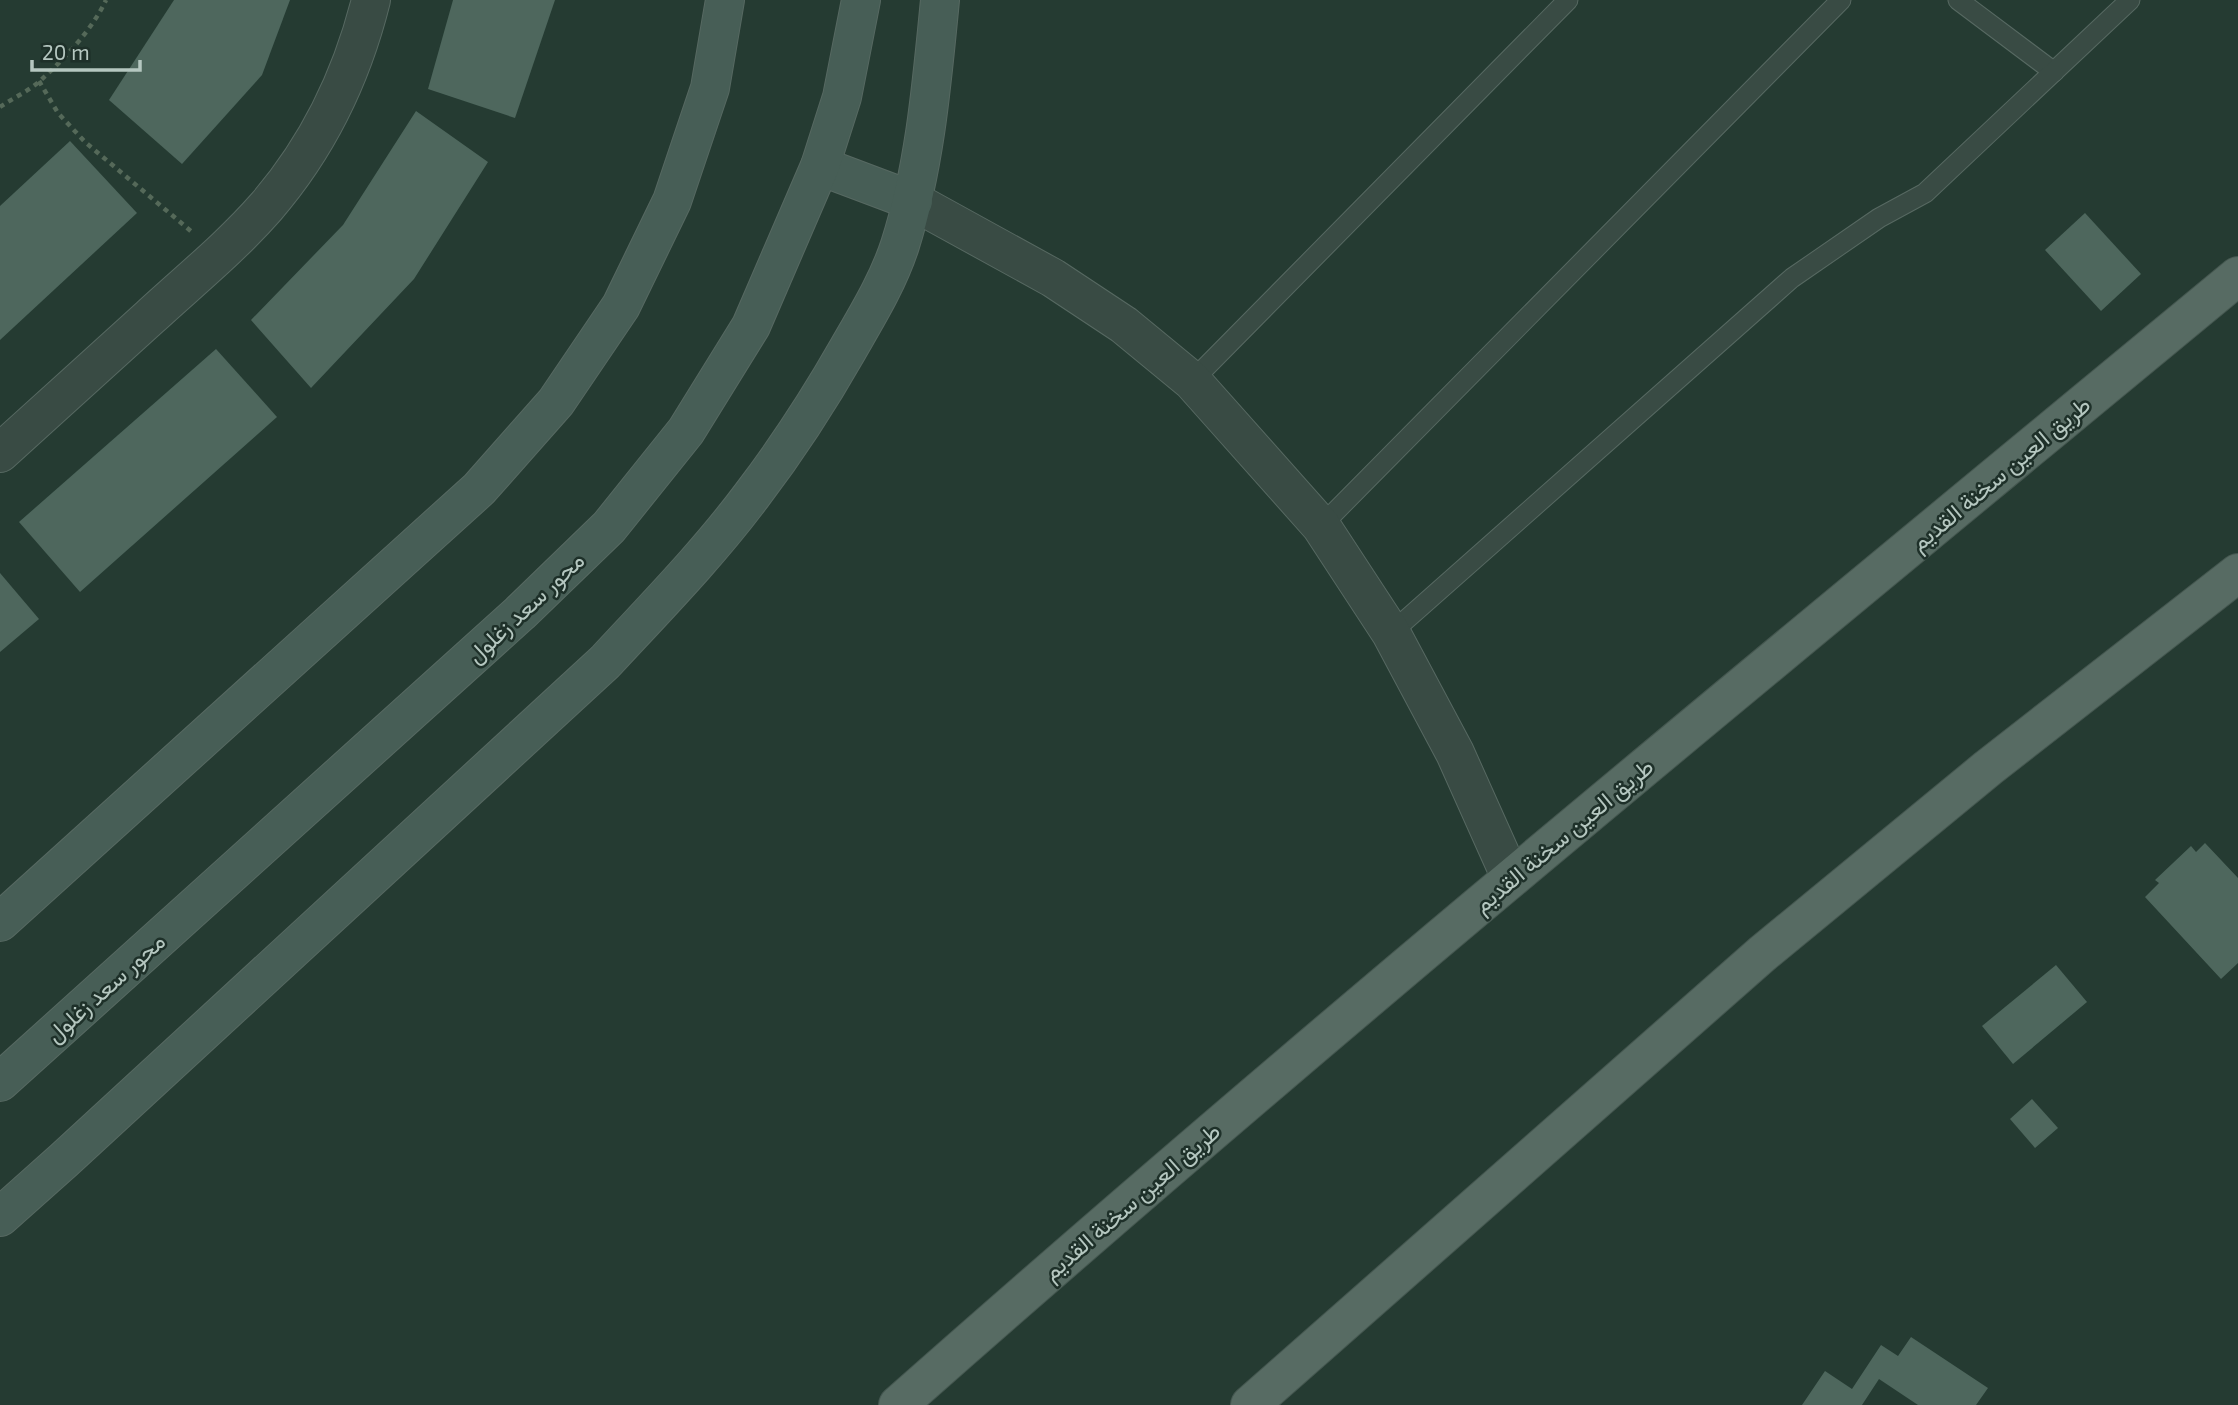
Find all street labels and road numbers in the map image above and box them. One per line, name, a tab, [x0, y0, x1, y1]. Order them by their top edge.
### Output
street label: طريق العين سخنة القديم	[1904, 390, 2097, 558]
street label: محور سعد زغلول	[461, 546, 591, 670]
street label: طريق العين سخنة القديم	[1467, 752, 1660, 920]
street label: محور سعد زغلول	[40, 926, 172, 1049]
street label: طريق العين سخنة القديم	[1037, 1116, 1227, 1287]

